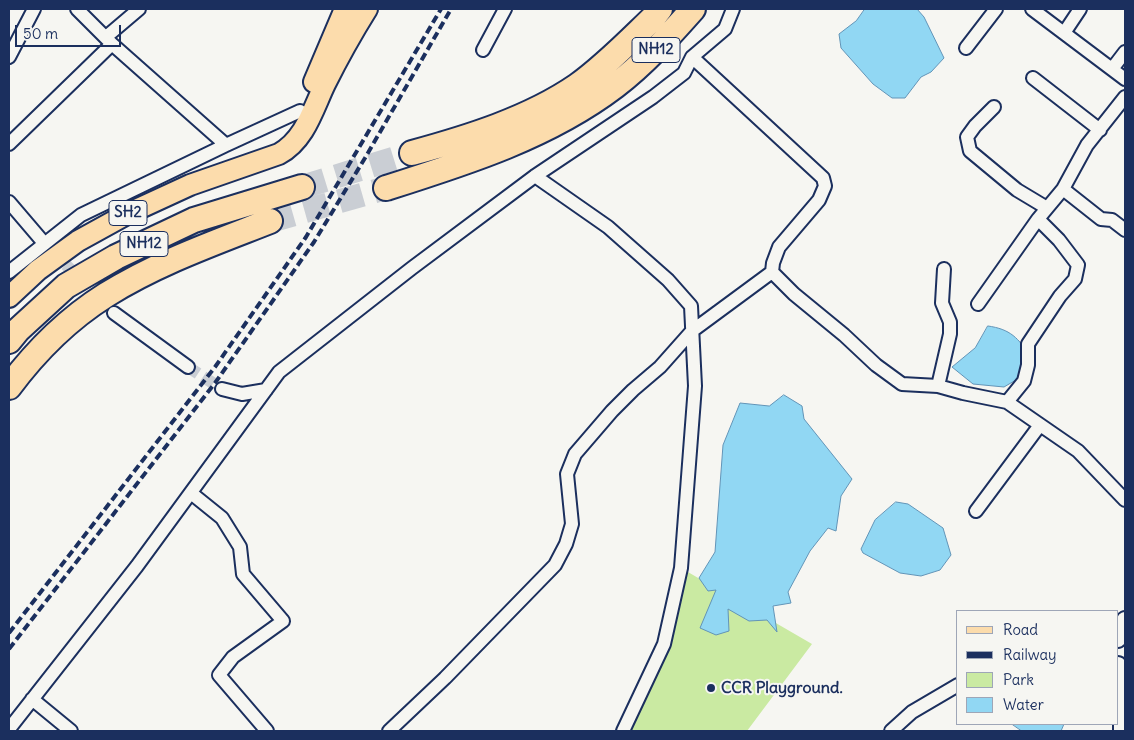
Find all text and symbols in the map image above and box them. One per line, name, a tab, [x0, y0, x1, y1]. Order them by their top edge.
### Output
scale bar	[18, 15, 124, 47]
text: 50 m	[23, 24, 58, 43]
road number: NH12	[632, 38, 680, 62]
road number: SH2	[109, 200, 147, 226]
road number: NH12	[120, 232, 168, 256]
legend	[956, 610, 1119, 725]
text: Road	[1003, 620, 1038, 639]
text: Railway	[1003, 645, 1057, 664]
text: Park	[1003, 670, 1034, 689]
place label: CCR Playground.	[721, 678, 843, 698]
marker: CCR Playground.	[705, 682, 717, 694]
text: Water	[1003, 695, 1044, 714]

